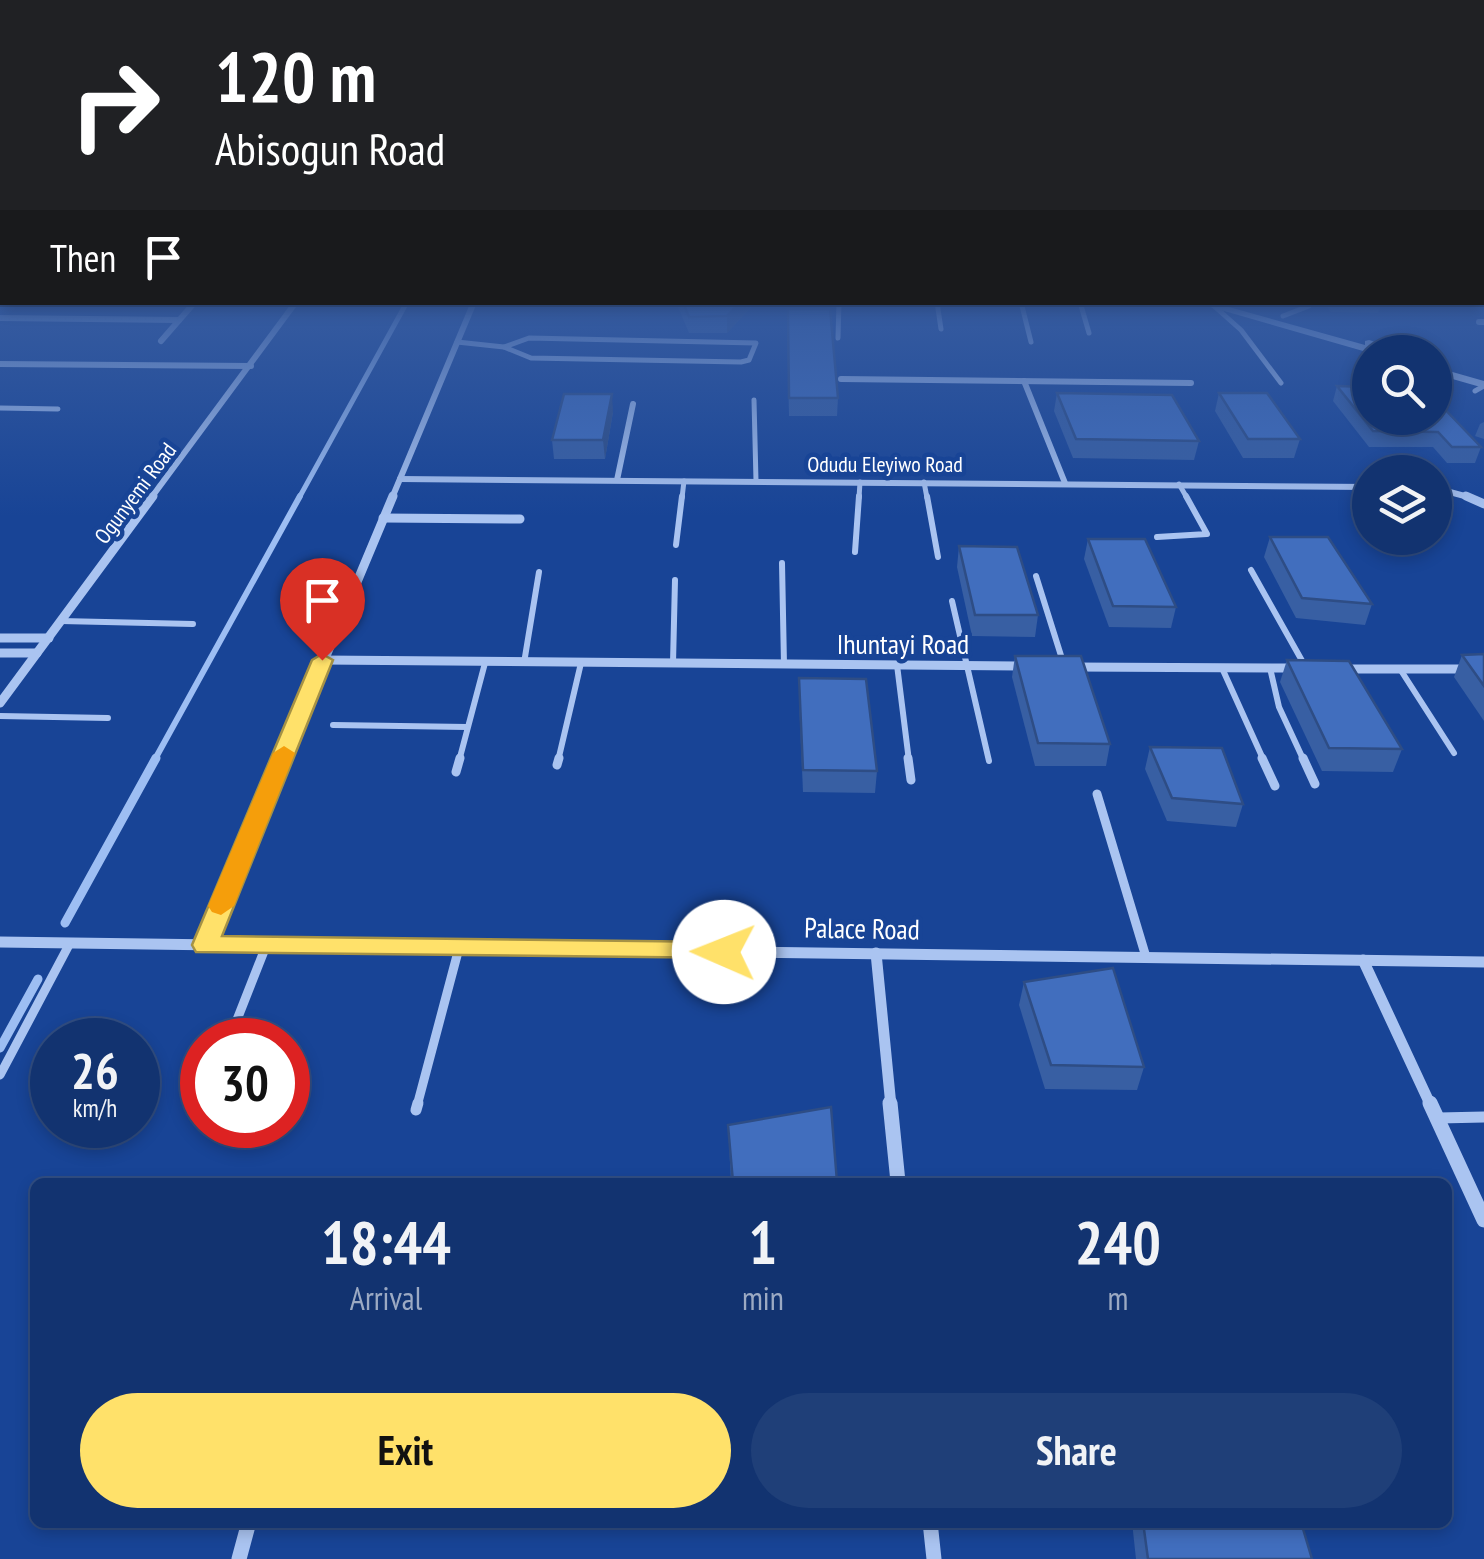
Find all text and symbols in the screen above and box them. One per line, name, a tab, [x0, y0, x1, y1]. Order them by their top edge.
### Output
text: 120 m	[215, 31, 376, 121]
icon: right	[50, 40, 180, 170]
text: Abisogun Road	[215, 119, 445, 177]
icon: arrive	[136, 230, 191, 285]
text: Then	[50, 233, 116, 282]
map controls	[1352, 335, 1452, 555]
button: search	[1352, 335, 1452, 435]
street label: Ogunyemi Road	[88, 437, 182, 549]
street label: Odudu Eleyiwo Road	[807, 450, 963, 478]
button: layers	[1352, 455, 1452, 555]
pin	[280, 558, 365, 661]
icon: arrive	[295, 573, 350, 628]
street label: Ihuntayi Road	[837, 625, 969, 662]
position arrow	[672, 900, 776, 1004]
street label: Palace Road	[804, 908, 920, 948]
speed limit sign: 30	[180, 1018, 310, 1148]
text: 26	[71, 1038, 119, 1103]
text: km/h	[73, 1092, 117, 1124]
text: 18:44	[321, 1203, 451, 1281]
text: 1	[749, 1203, 777, 1281]
text: 240	[1075, 1203, 1161, 1281]
text: Arrival	[350, 1277, 422, 1319]
text: min	[742, 1277, 784, 1319]
text: m	[1107, 1277, 1128, 1319]
button: Exit	[80, 1393, 731, 1508]
button: Share	[751, 1393, 1402, 1508]

